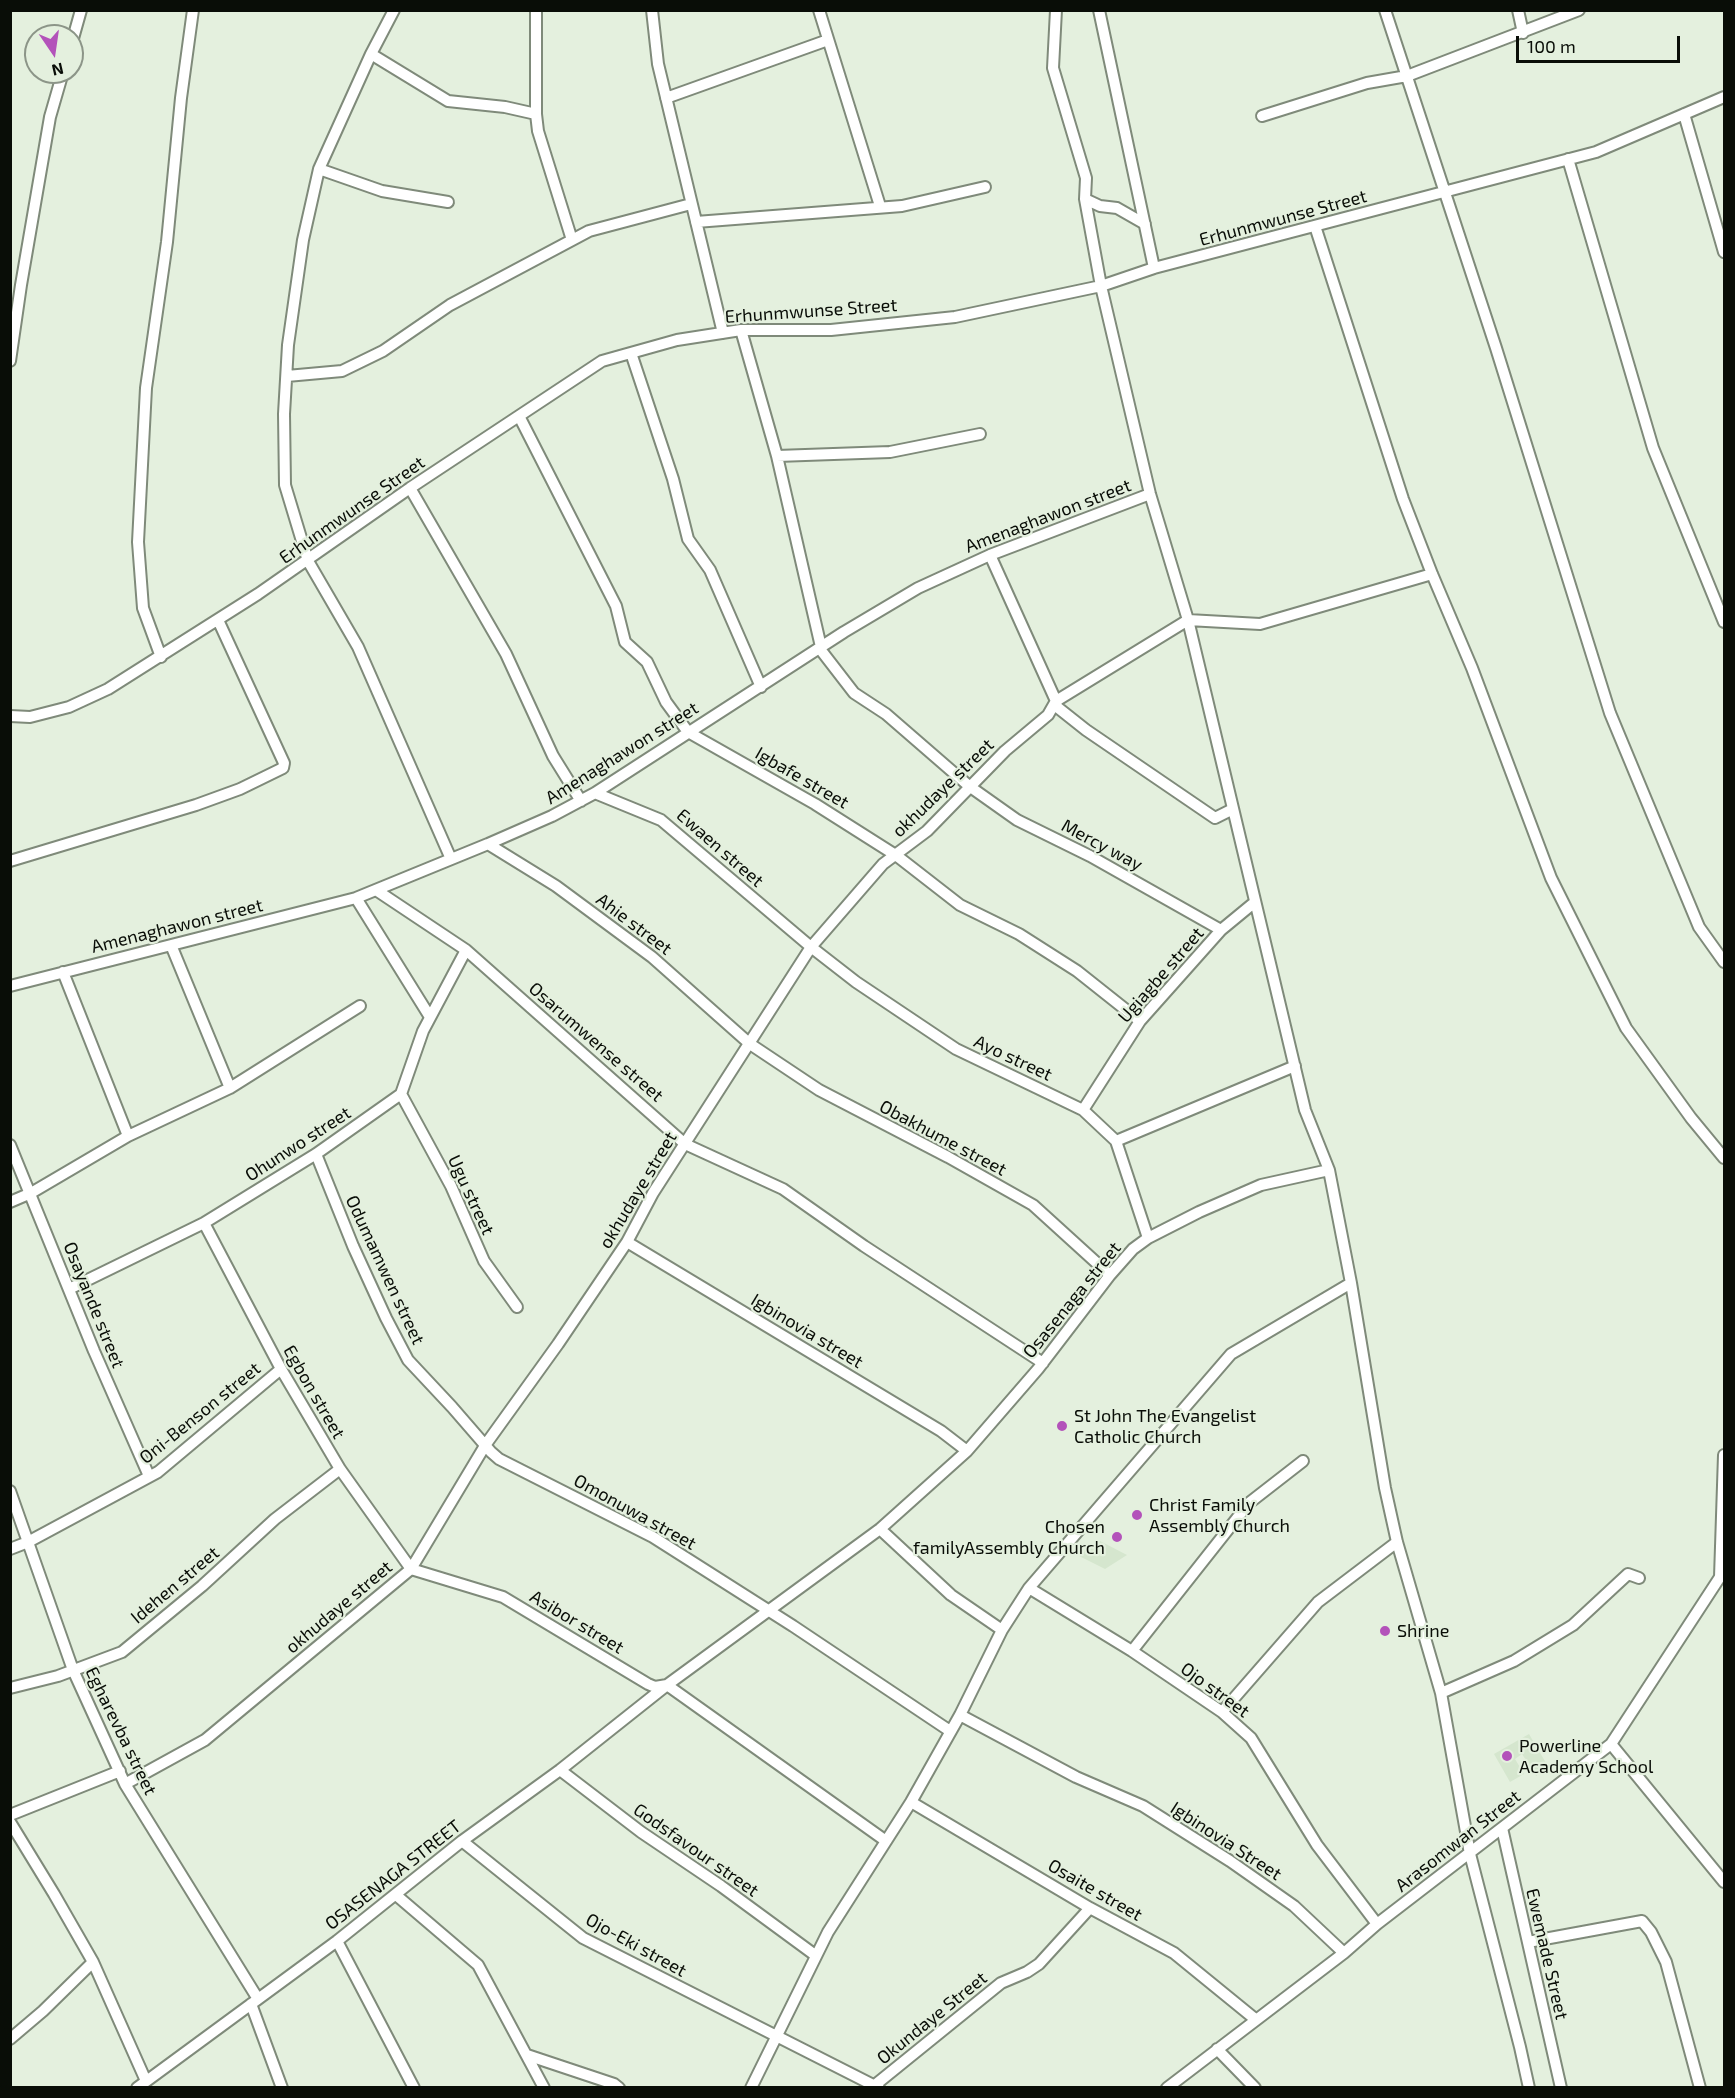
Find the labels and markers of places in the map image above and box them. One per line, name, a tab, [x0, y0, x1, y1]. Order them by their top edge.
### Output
place label: St John The Evangelist Catholic Church	[1074, 1405, 1256, 1448]
marker: St John The Evangelist Catholic Church	[1055, 1419, 1069, 1433]
place label: Christ Family Assembly Church	[1149, 1494, 1290, 1537]
marker: Christ Family Assembly Church	[1130, 1508, 1144, 1522]
place label: Chosen familyAssembly Church	[913, 1516, 1105, 1558]
marker: Chosen familyAssembly Church	[1110, 1530, 1124, 1544]
place label: Shrine	[1397, 1620, 1449, 1642]
marker: Shrine	[1378, 1624, 1392, 1638]
place label: Powerline Academy School	[1519, 1735, 1653, 1778]
marker: Powerline Academy School	[1500, 1749, 1514, 1763]

